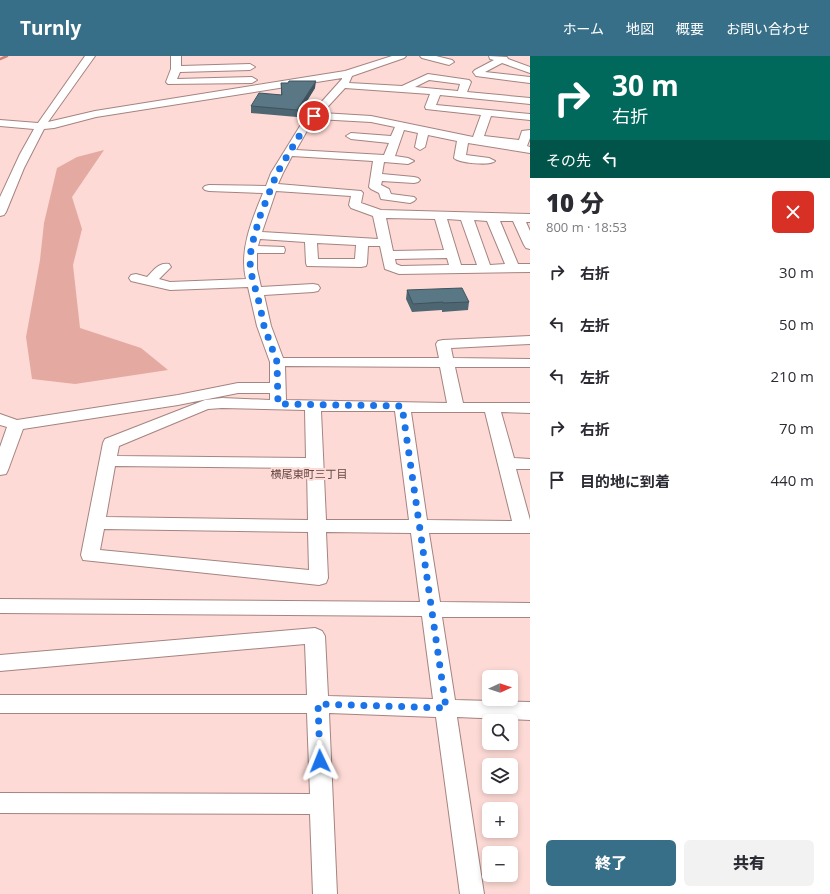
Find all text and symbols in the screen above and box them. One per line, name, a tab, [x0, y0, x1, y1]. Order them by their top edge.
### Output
text: Turnly	[20, 15, 81, 41]
text: ホーム	[562, 19, 604, 38]
text: 地図	[626, 19, 654, 38]
text: 概要	[676, 19, 704, 38]
text: お問い合わせ	[726, 19, 810, 38]
text: 30 m	[612, 66, 679, 104]
icon: right	[546, 72, 598, 124]
pin	[297, 99, 331, 133]
text: 右折	[612, 104, 648, 128]
icon: arrive	[303, 105, 325, 127]
icon: left	[599, 148, 621, 170]
text: その先	[546, 150, 591, 170]
text: 10 分	[546, 186, 604, 219]
button: close	[772, 191, 814, 233]
text: 800 m · 18:53	[546, 218, 627, 236]
icon: right	[546, 261, 568, 283]
text: 30 m	[779, 262, 814, 282]
text: 右折	[580, 263, 610, 283]
icon: left	[546, 313, 568, 335]
text: 50 m	[779, 314, 814, 334]
text: 左折	[580, 315, 610, 335]
icon: left	[546, 365, 568, 387]
text: 210 m	[770, 366, 814, 386]
text: 左折	[580, 367, 610, 387]
icon: right	[546, 417, 568, 439]
text: 70 m	[779, 418, 814, 438]
text: 右折	[580, 419, 610, 439]
district label: 横尾東町三丁目	[271, 466, 348, 481]
icon: arrive	[546, 469, 568, 491]
text: 440 m	[770, 470, 814, 490]
text: 目的地に到着	[580, 471, 670, 491]
north arrow	[482, 670, 518, 706]
map controls	[482, 670, 518, 882]
button: search	[482, 714, 518, 750]
position arrow	[299, 740, 341, 782]
button: layers	[482, 758, 518, 794]
button: +	[482, 802, 518, 838]
button: 終了	[546, 840, 676, 886]
button: 共有	[684, 840, 814, 886]
button: −	[482, 846, 518, 882]

